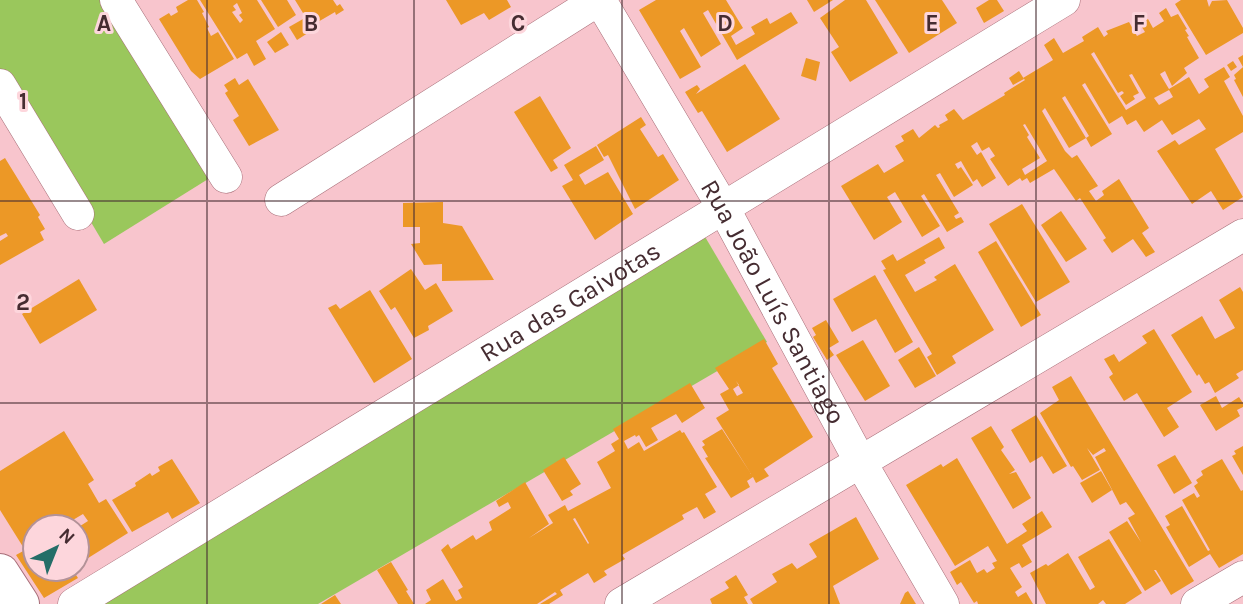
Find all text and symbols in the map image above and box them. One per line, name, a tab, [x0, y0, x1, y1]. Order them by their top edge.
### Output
text: A	[97, 10, 111, 37]
text: B	[304, 10, 318, 37]
text: C	[511, 10, 525, 37]
text: D	[717, 10, 733, 37]
text: E	[925, 10, 939, 37]
text: F	[1133, 10, 1145, 37]
text: 1	[19, 88, 27, 115]
street label: Rua João Luís Santiago	[694, 174, 852, 429]
street label: Rua das Gaivotas	[474, 235, 666, 369]
text: 2	[16, 289, 30, 316]
north arrow	[21, 513, 91, 583]
text: N	[54, 524, 79, 549]

